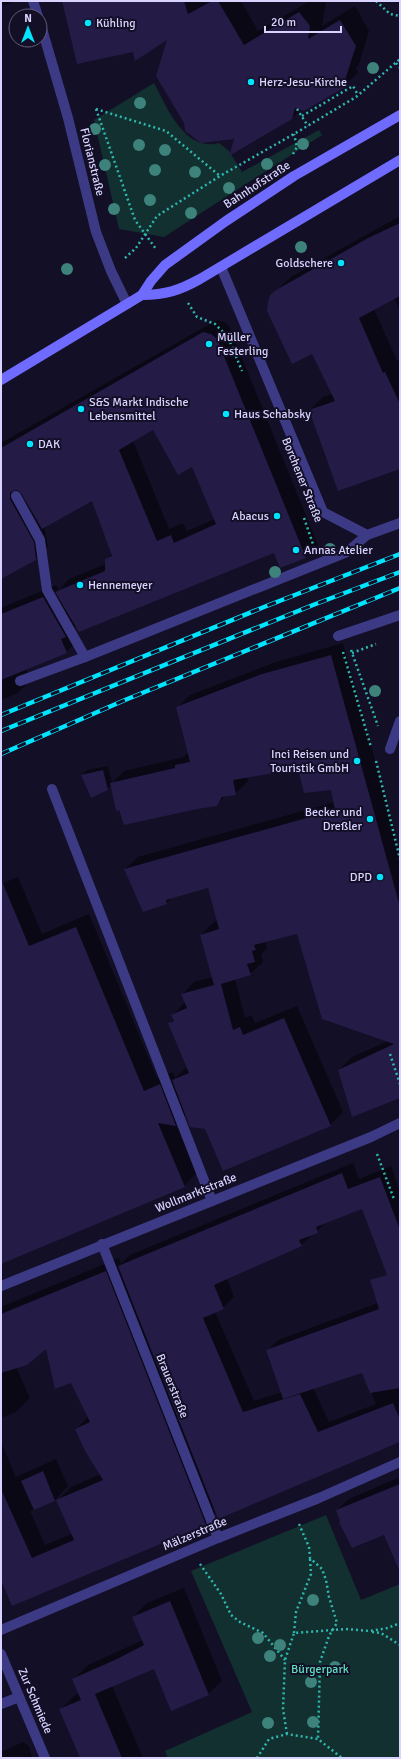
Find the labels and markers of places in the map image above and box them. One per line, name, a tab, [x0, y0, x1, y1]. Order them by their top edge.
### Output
place label: Kühling	[96, 16, 136, 31]
marker: Kühling	[83, 18, 93, 28]
place label: Herz-Jesu-Kirche	[259, 75, 347, 90]
marker: Herz-Jesu-Kirche	[246, 77, 256, 87]
place label: Goldschere	[276, 256, 333, 271]
marker: Goldschere	[336, 258, 346, 268]
place label: Müller Festerling	[217, 330, 268, 359]
marker: Müller Festerling	[204, 339, 214, 349]
place label: S&S Markt Indische Lebensmittel	[89, 395, 189, 424]
marker: S&S Markt Indische Lebensmittel	[76, 404, 86, 414]
place label: Haus Schabsky	[234, 407, 311, 422]
marker: Haus Schabsky	[221, 409, 231, 419]
place label: DAK	[38, 437, 60, 452]
marker: DAK	[25, 439, 35, 449]
place label: Abacus	[232, 509, 269, 524]
marker: Abacus	[272, 511, 282, 521]
place label: Annas Atelier	[304, 543, 373, 558]
marker: Annas Atelier	[291, 545, 301, 555]
place label: Hennemeyer	[88, 578, 153, 593]
marker: Hennemeyer	[75, 580, 85, 590]
place label: Inci Reisen und Touristik GmbH	[270, 747, 349, 776]
marker: Inci Reisen und Touristik GmbH	[352, 756, 362, 766]
place label: Becker und Dreßler	[305, 805, 363, 834]
marker: Becker und Dreßler	[365, 814, 375, 824]
place label: DPD	[350, 870, 372, 885]
marker: DPD	[375, 872, 385, 882]

